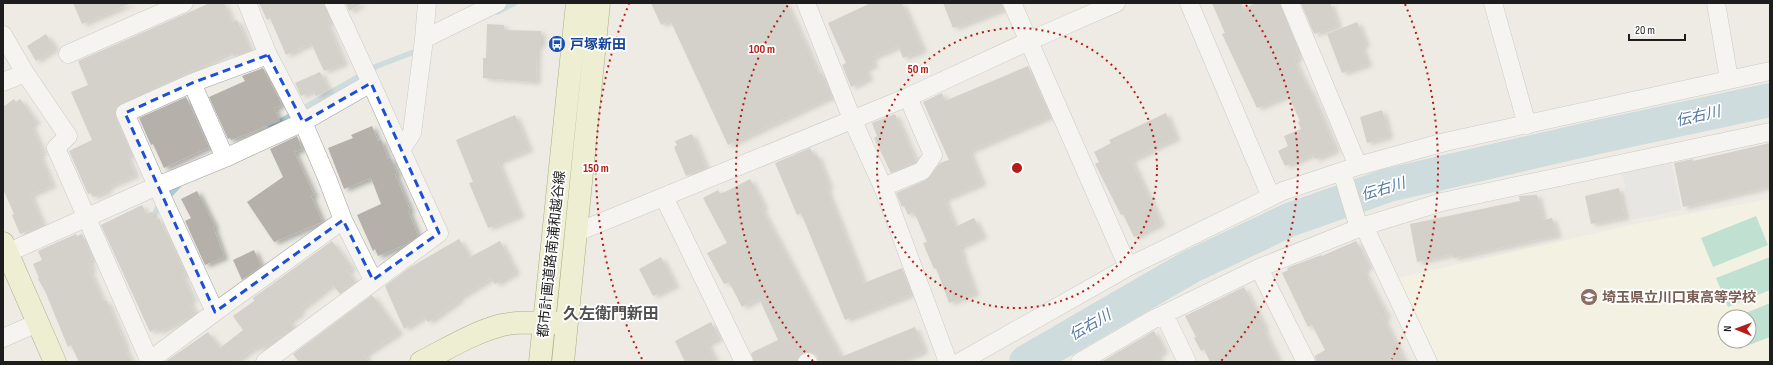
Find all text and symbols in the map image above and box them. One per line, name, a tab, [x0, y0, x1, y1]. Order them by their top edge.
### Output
scale bar	[1629, 16, 1685, 42]
text: 20 m	[1635, 23, 1655, 38]
bus stop icon: 戸塚新田	[547, 34, 567, 54]
place label: 戸塚新田	[570, 36, 626, 53]
text: 100 m	[749, 42, 775, 57]
text: 50 m	[908, 62, 928, 77]
water label: 伝右川	[1674, 102, 1724, 131]
text: 150 m	[583, 161, 609, 176]
centre of rings	[1010, 161, 1024, 175]
street label: 都市計画道路南浦和越谷線	[534, 170, 569, 338]
water label: 伝右川	[1359, 173, 1409, 205]
school or university icon: 埼玉県立川口東高等学校	[1579, 287, 1599, 307]
place label: 埼玉県立川口東高等学校	[1602, 289, 1756, 306]
district label: 久左衛門新田	[563, 305, 659, 324]
water label: 伝右川	[1066, 305, 1116, 345]
north arrow	[1717, 309, 1757, 349]
text: N	[1721, 326, 1734, 332]

